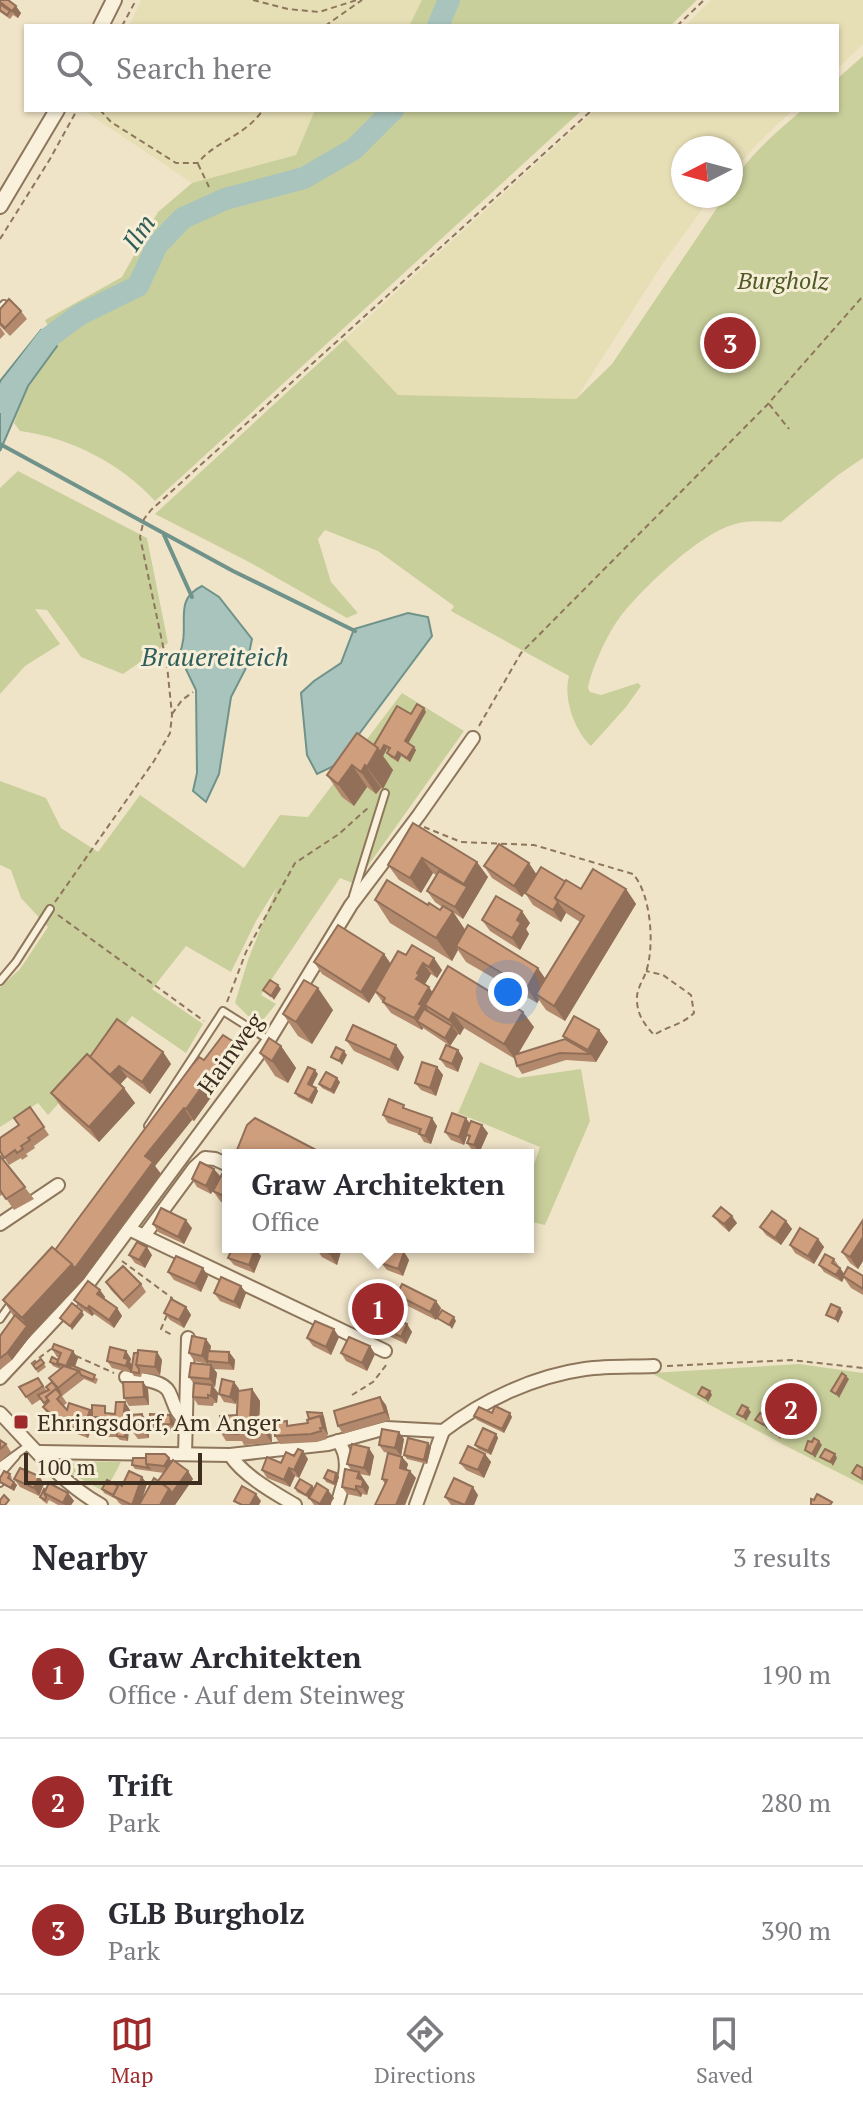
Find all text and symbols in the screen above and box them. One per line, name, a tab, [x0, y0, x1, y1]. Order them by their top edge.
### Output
search box	[24, 24, 839, 112]
icon: search	[52, 46, 96, 90]
text: Search here	[116, 48, 272, 88]
north arrow	[671, 136, 743, 208]
water label: Ilm	[113, 207, 162, 258]
park label: Burgholz	[737, 264, 829, 296]
pin: 3	[704, 313, 756, 373]
water label: Brauereiteich	[140, 639, 289, 673]
your location	[488, 972, 528, 1012]
street label: Hainweg	[190, 1006, 270, 1100]
popup	[222, 1149, 534, 1253]
text: Graw Architekten	[251, 1164, 505, 1204]
text: Office	[251, 1204, 320, 1238]
pin: 1	[352, 1279, 404, 1339]
pin: 2	[765, 1379, 817, 1439]
place label: Ehringsdorf, Am Anger	[37, 1406, 281, 1438]
marker: Ehringsdorf, Am Anger	[12, 1413, 30, 1431]
scale bar	[24, 1449, 202, 1485]
text: 100 m	[36, 1452, 96, 1481]
text: Nearby	[32, 1535, 147, 1580]
text: 3 results	[733, 1540, 831, 1574]
text: Graw Architekten	[108, 1637, 362, 1677]
text: 1	[51, 1657, 65, 1691]
text: 190 m	[761, 1657, 831, 1691]
text: Office · Auf dem Steinweg	[108, 1677, 404, 1711]
text: Trift	[108, 1765, 173, 1805]
text: 2	[51, 1785, 65, 1819]
text: 280 m	[761, 1785, 831, 1819]
text: Park	[108, 1805, 160, 1839]
text: GLB Burgholz	[108, 1893, 305, 1933]
text: 3	[51, 1913, 65, 1947]
text: 390 m	[761, 1913, 831, 1947]
text: Park	[108, 1933, 160, 1967]
tab: Map	[110, 2012, 154, 2089]
tab: Directions	[374, 2012, 476, 2089]
tab: Saved	[696, 2012, 753, 2089]

